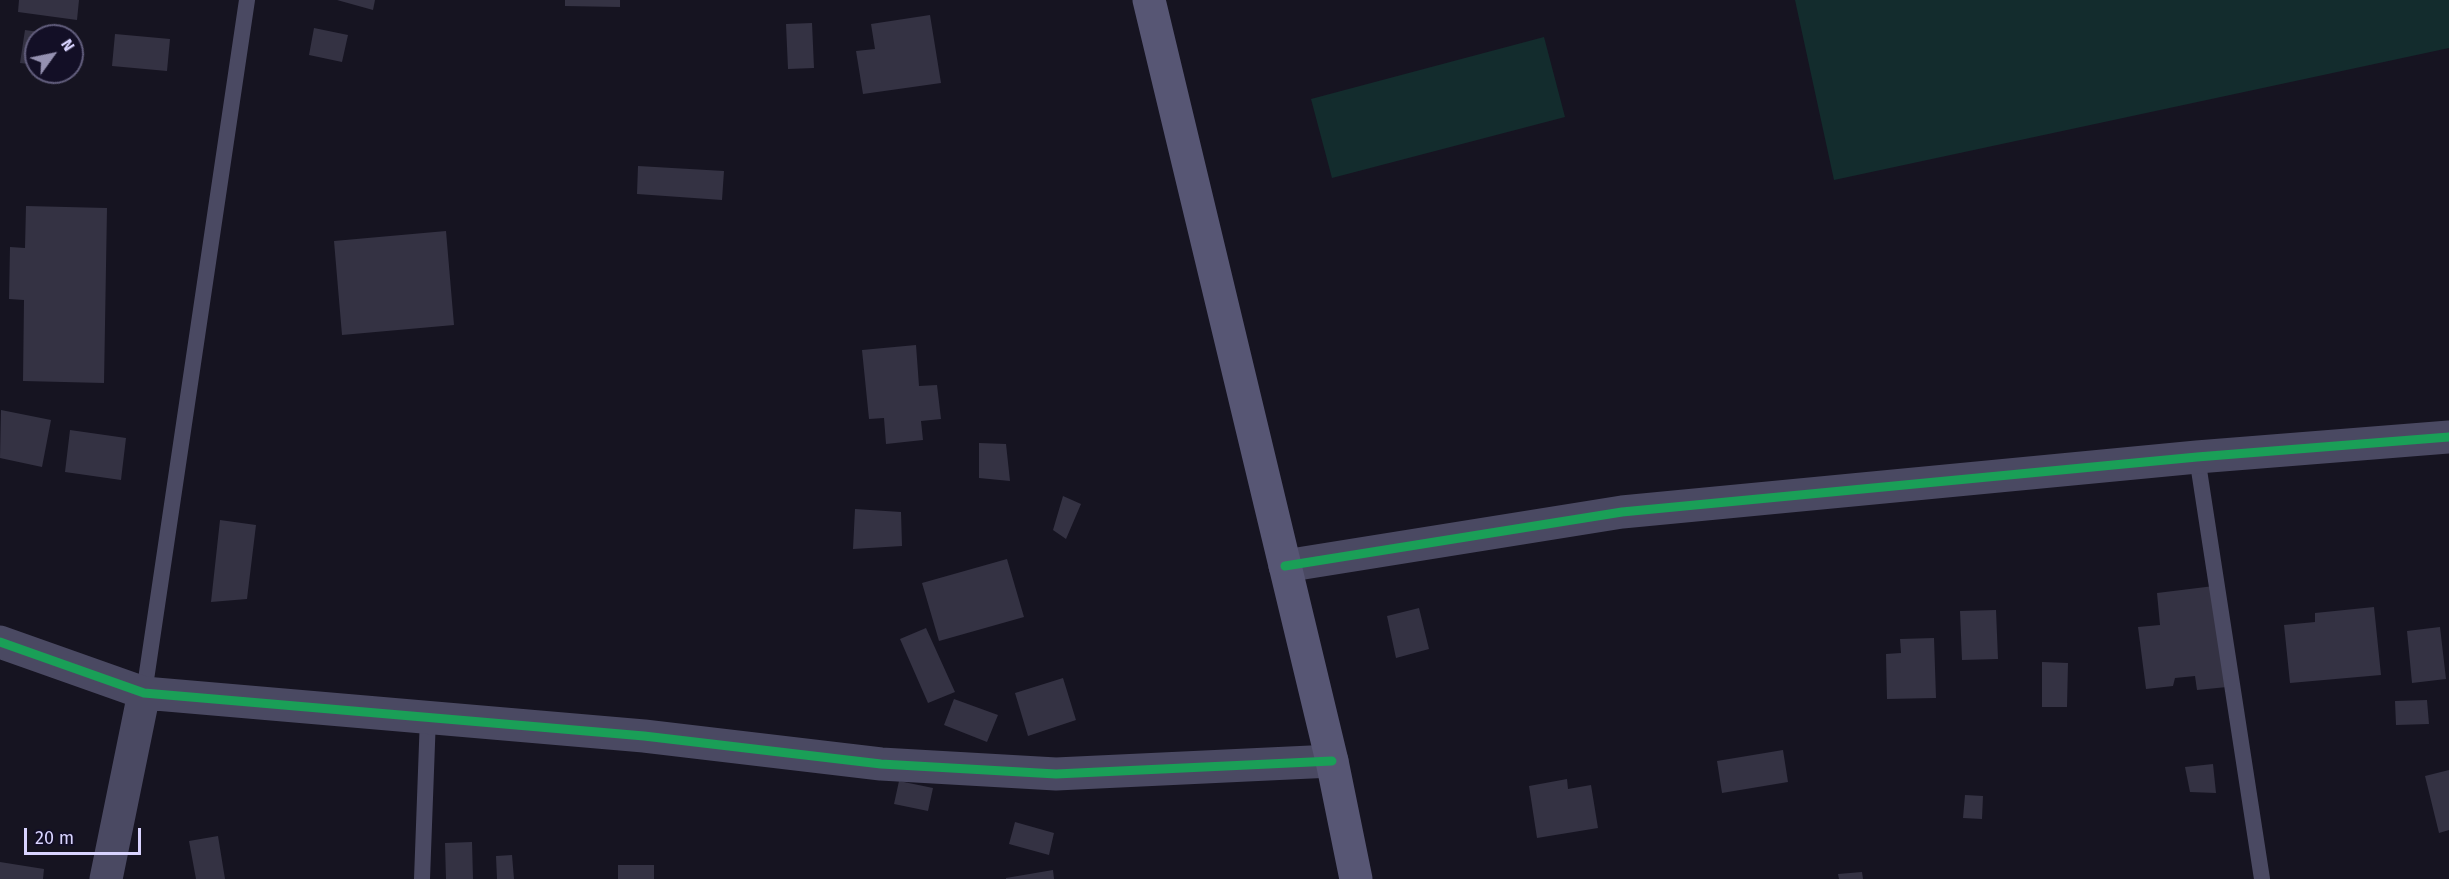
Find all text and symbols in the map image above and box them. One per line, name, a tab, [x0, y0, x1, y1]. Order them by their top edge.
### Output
north arrow	[24, 24, 84, 84]
text: N	[57, 35, 79, 55]
scale bar	[27, 816, 144, 854]
text: 20 m	[35, 827, 74, 849]

